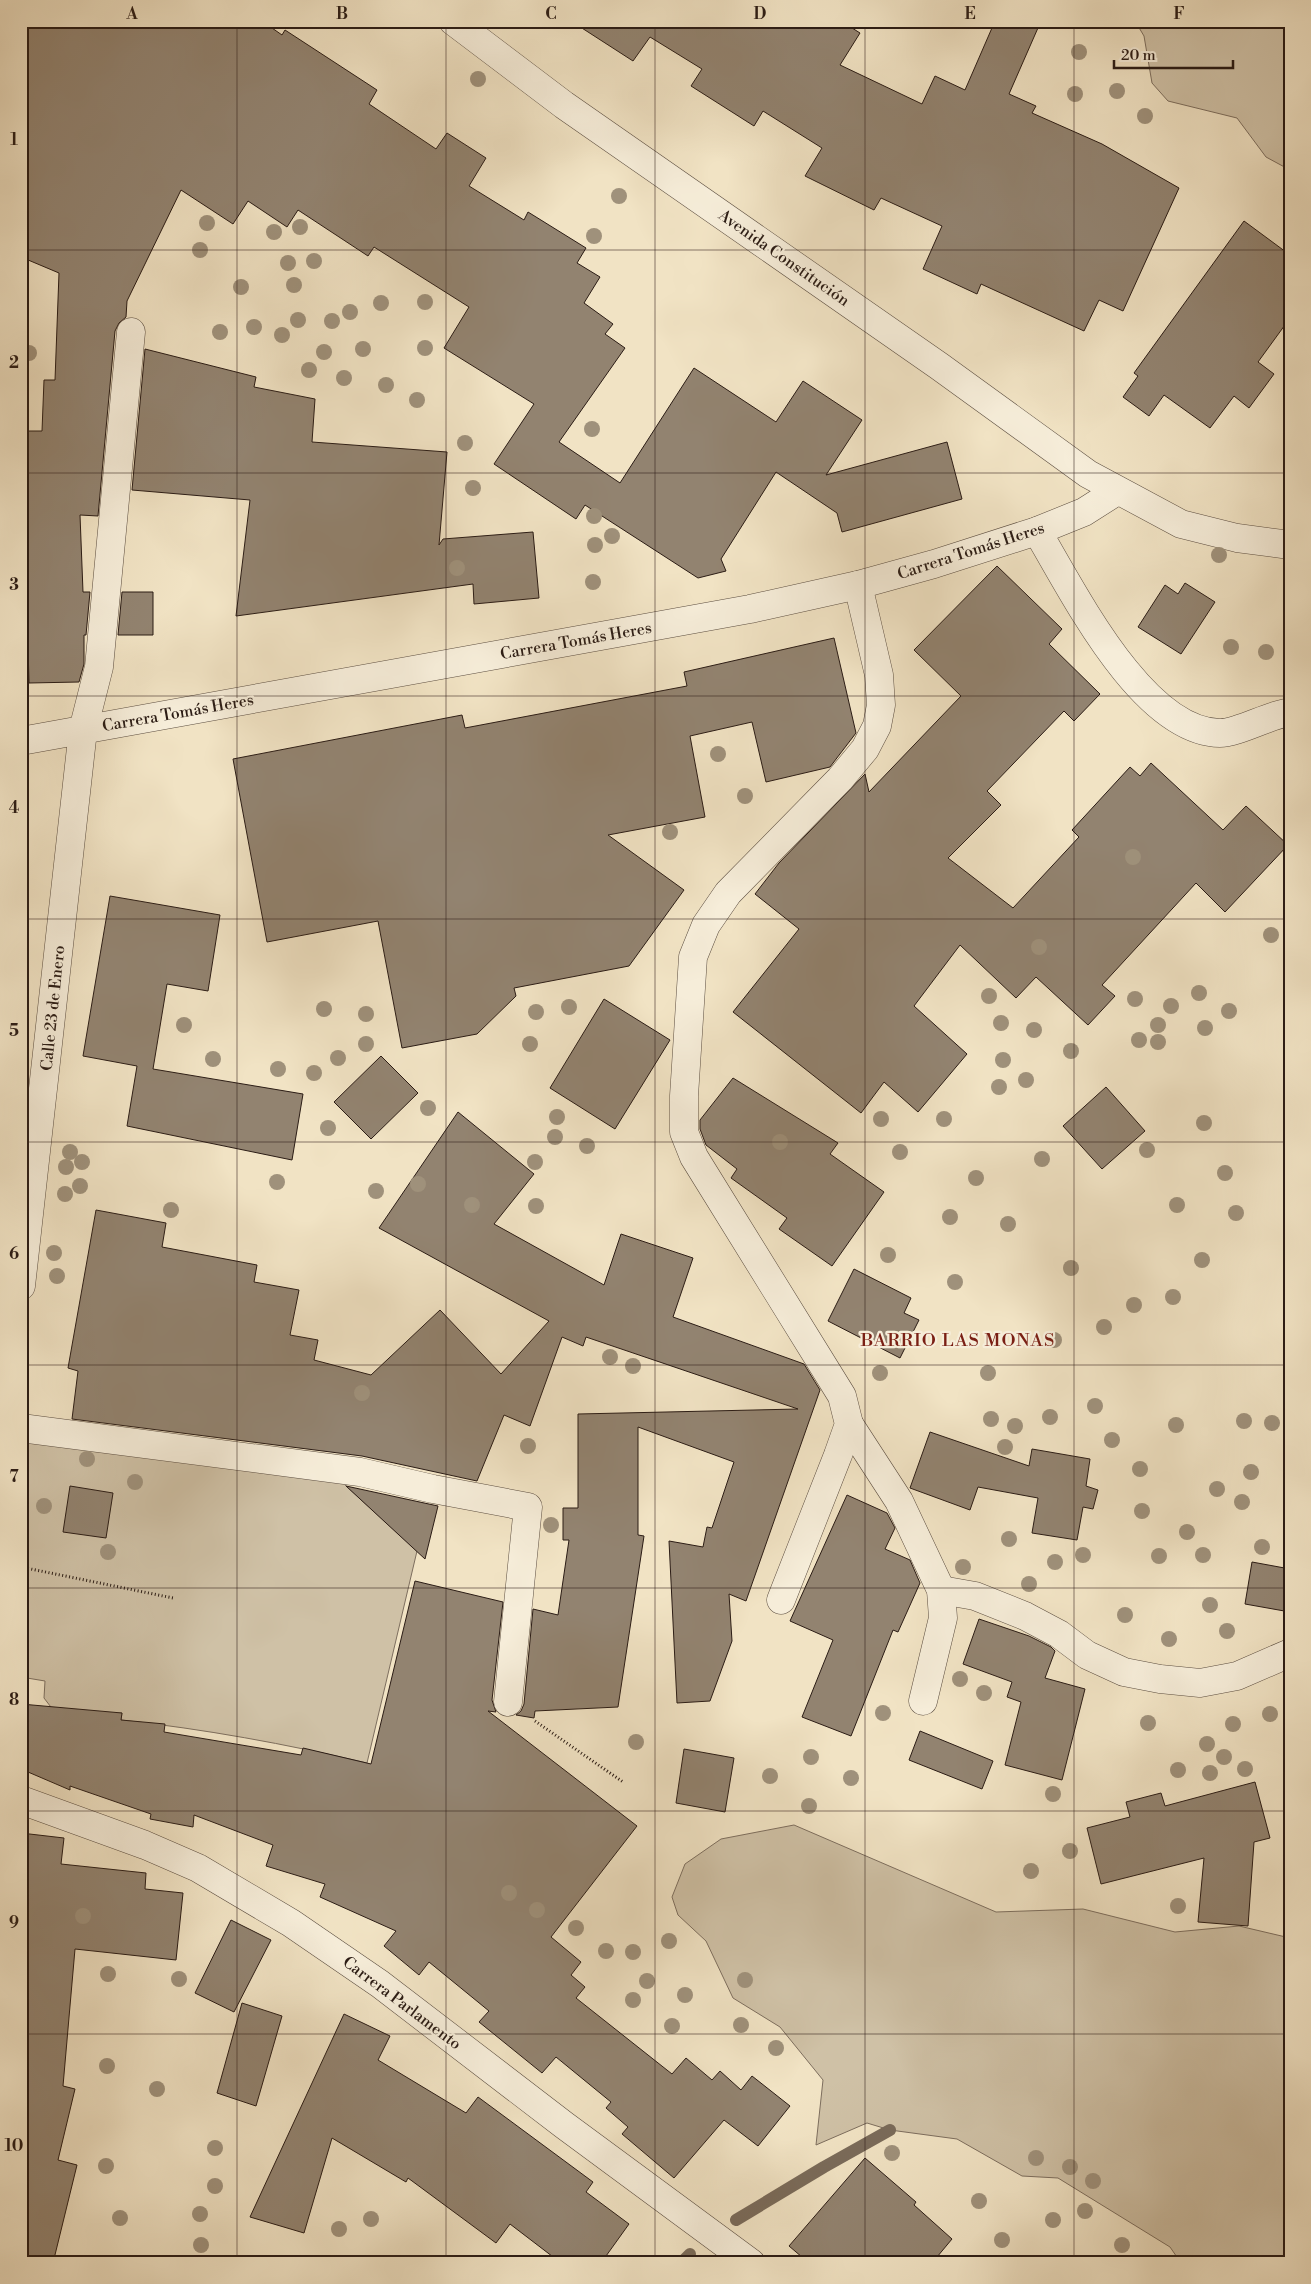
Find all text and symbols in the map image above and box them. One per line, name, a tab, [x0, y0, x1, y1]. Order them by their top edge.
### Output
text: A	[125, 4, 138, 24]
text: B	[336, 4, 348, 24]
text: C	[545, 4, 557, 24]
text: D	[754, 4, 767, 24]
text: E	[964, 4, 976, 24]
text: F	[1173, 4, 1185, 24]
scale bar	[1114, 38, 1232, 70]
text: 20 m	[1121, 46, 1156, 65]
text: 1	[10, 130, 18, 150]
street label: Avenida Constitución	[714, 205, 854, 311]
text: 2	[9, 353, 19, 373]
street label: Carrera Tomás Heres	[895, 518, 1047, 584]
text: 3	[9, 575, 19, 595]
street label: Carrera Tomás Heres	[499, 618, 653, 664]
street label: Carrera Tomás Heres	[101, 690, 255, 736]
text: 4	[9, 798, 20, 818]
street label: Calle 23 de Enero	[36, 944, 70, 1072]
text: 5	[9, 1021, 19, 1041]
text: 6	[9, 1244, 19, 1264]
district label: BARRIO LAS MONAS	[860, 1329, 1055, 1352]
text: 7	[9, 1467, 19, 1487]
text: 8	[9, 1690, 19, 1710]
text: 9	[9, 1913, 19, 1933]
street label: Carrera Parlamento	[339, 1952, 465, 2054]
text: 10	[5, 2136, 23, 2156]

